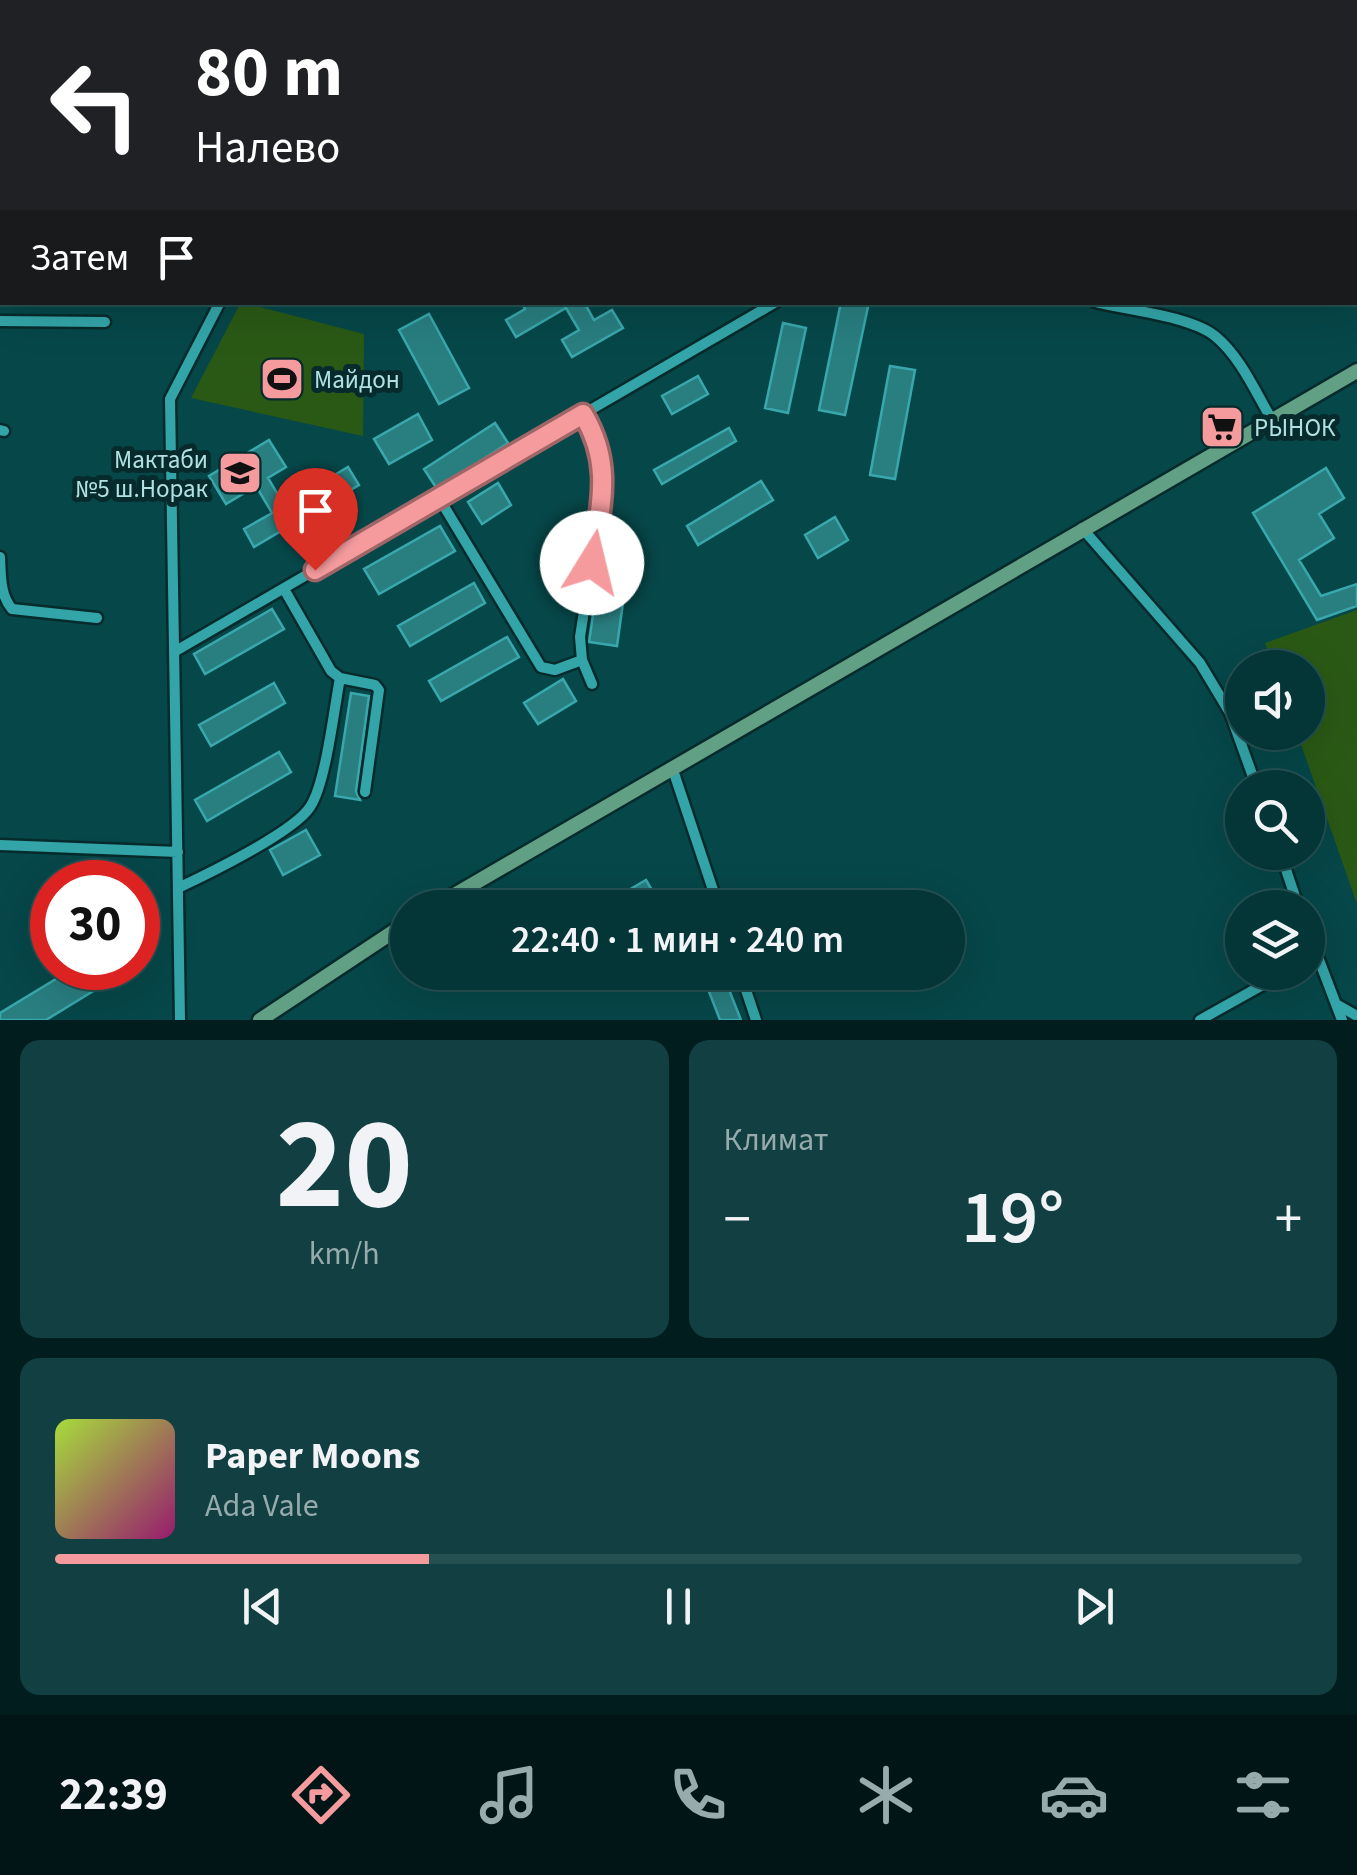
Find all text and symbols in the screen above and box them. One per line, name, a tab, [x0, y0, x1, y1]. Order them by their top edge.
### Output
text: 80 m	[195, 23, 343, 123]
icon: left	[30, 40, 160, 170]
text: Налево	[195, 116, 341, 180]
icon: arrive	[149, 230, 204, 285]
text: Затем	[30, 231, 129, 285]
sports icon: Майдон	[259, 356, 305, 402]
place label: Майдон	[314, 362, 400, 398]
supermarket icon: РЫНОК	[1199, 404, 1245, 450]
place label: РЫНОК	[1254, 410, 1336, 446]
place label: Мактаби №5 ш.Норак	[75, 442, 209, 507]
school or university icon: Мактаби №5 ш.Норак	[217, 450, 263, 496]
pin	[273, 468, 358, 571]
icon: arrive	[288, 483, 343, 538]
position arrow	[540, 511, 644, 615]
map controls	[1225, 650, 1325, 990]
button: sound	[1225, 650, 1325, 750]
button: search	[1225, 770, 1325, 870]
speed limit sign: 30	[30, 860, 160, 990]
button: layers	[1225, 890, 1325, 990]
text: 22:40 · 1 мин · 240 m	[511, 913, 844, 967]
text: 20	[276, 1073, 413, 1258]
text: Климат	[724, 1117, 828, 1163]
text: 19°	[961, 1165, 1064, 1272]
text: −	[724, 1181, 751, 1259]
text: +	[1275, 1181, 1302, 1259]
text: km/h	[309, 1231, 380, 1277]
text: Paper Moons	[205, 1429, 420, 1483]
text: Ada Vale	[205, 1483, 319, 1529]
icon: previous	[235, 1579, 290, 1634]
icon: pause	[651, 1579, 706, 1634]
icon: next	[1067, 1579, 1122, 1634]
icon: directions	[286, 1760, 356, 1830]
icon: music	[474, 1760, 544, 1830]
icon: phone	[663, 1760, 733, 1830]
icon: climate	[851, 1760, 921, 1830]
icon: car	[1039, 1760, 1109, 1830]
icon: filters	[1228, 1760, 1298, 1830]
text: 22:39	[59, 1763, 168, 1827]

